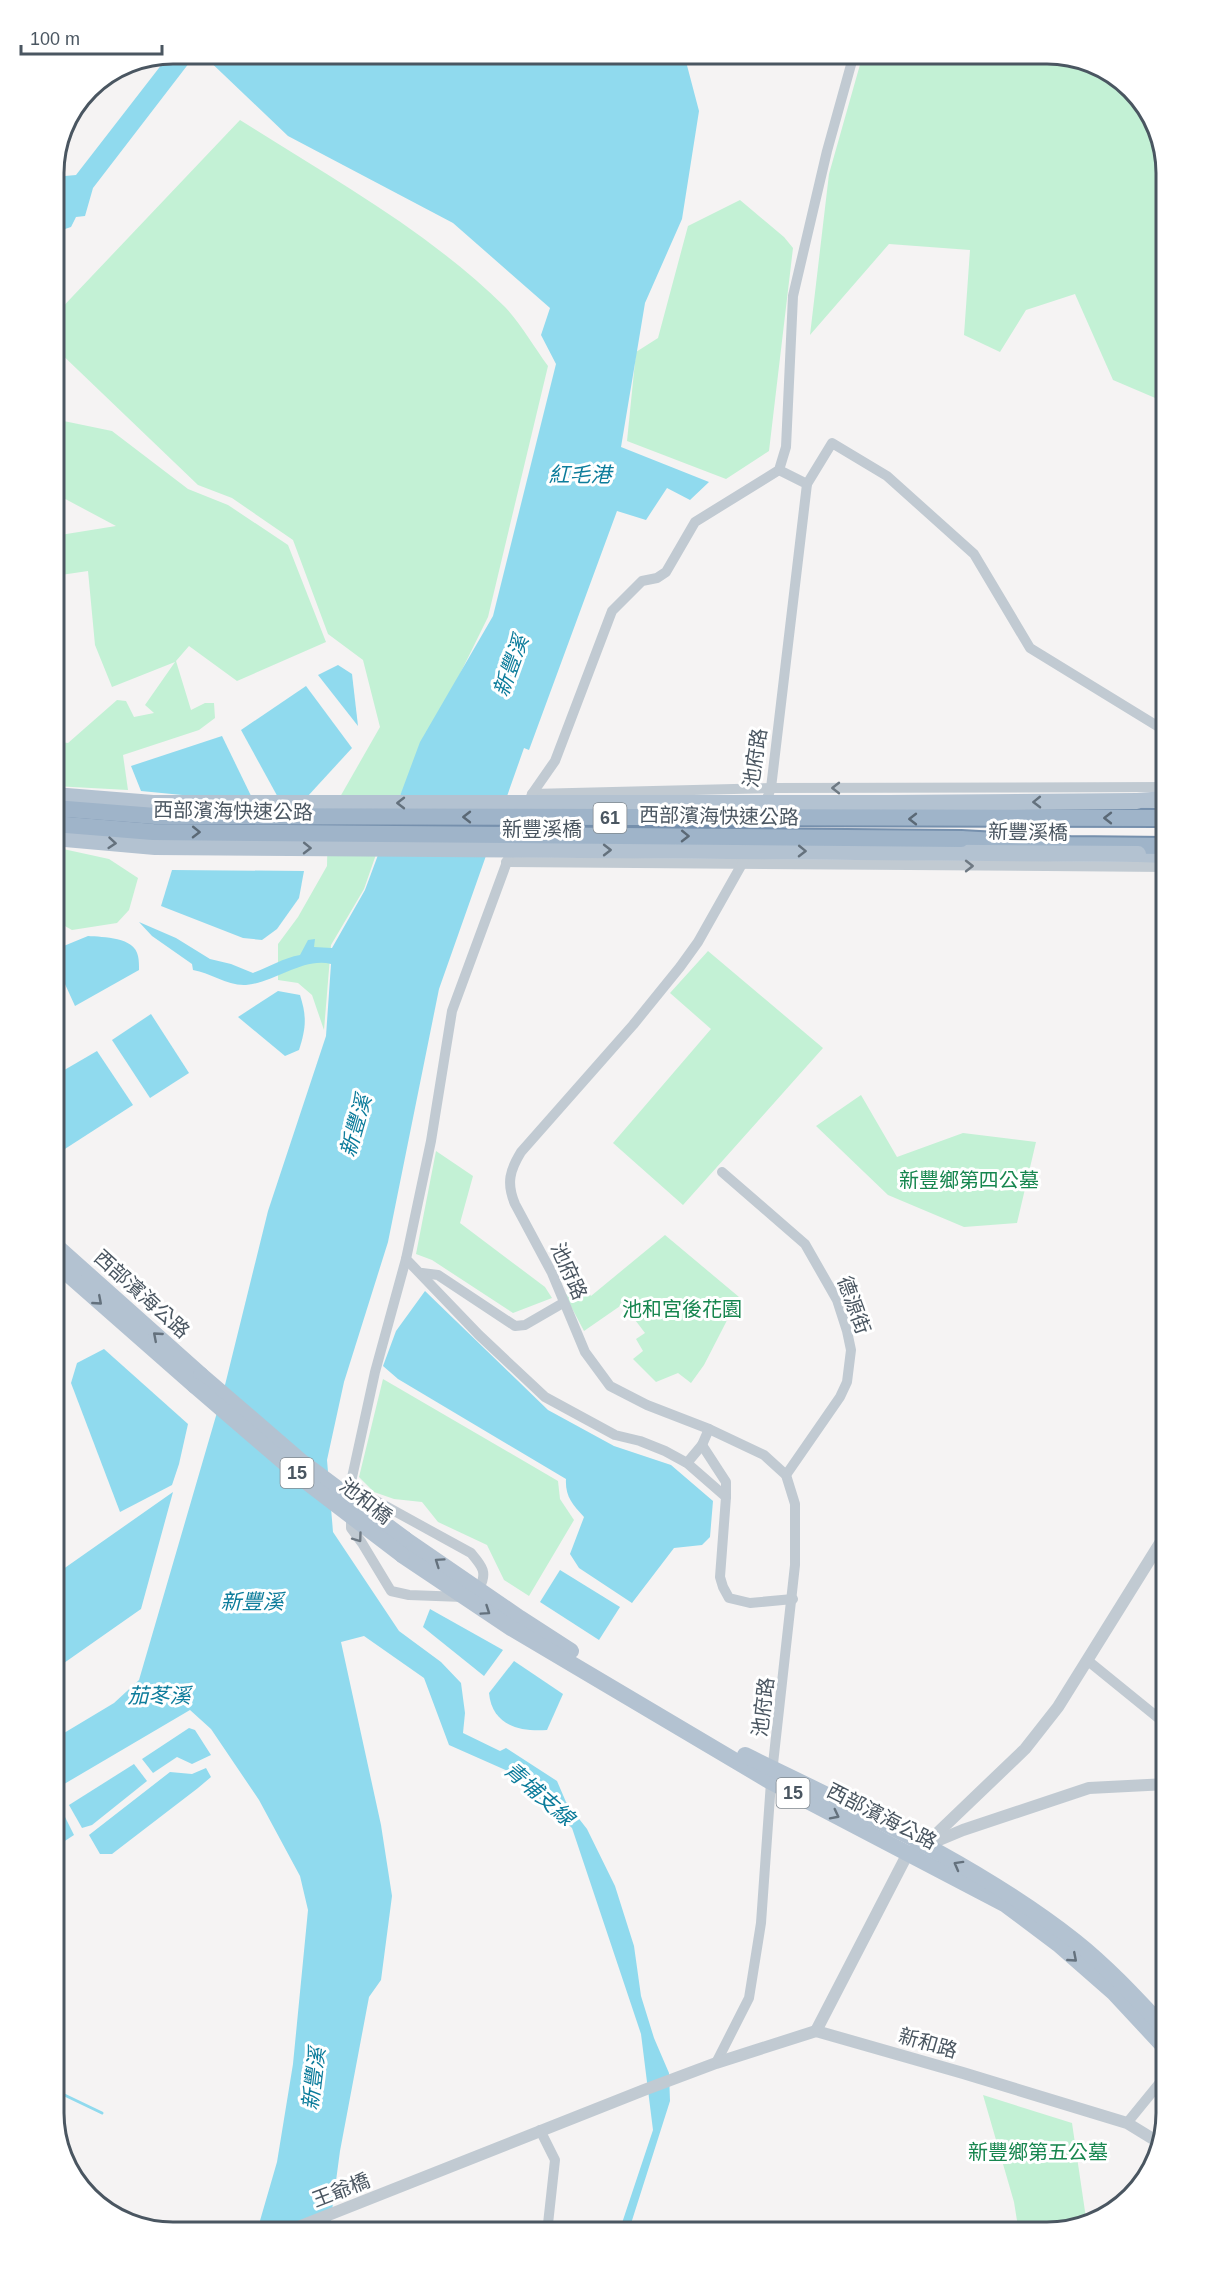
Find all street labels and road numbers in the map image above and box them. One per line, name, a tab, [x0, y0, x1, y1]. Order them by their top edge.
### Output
street label: 池府路	[739, 727, 771, 789]
street label: 西部濱海快速公路	[153, 799, 313, 823]
road number: 61	[594, 803, 626, 833]
street label: 西部濱海快速公路	[639, 804, 799, 828]
street label: 新豐溪橋	[502, 818, 582, 840]
street label: 新豐溪橋	[988, 820, 1068, 844]
street label: 池府路	[547, 1239, 591, 1303]
street label: 西部濱海公路	[90, 1246, 194, 1342]
street label: 德源街	[833, 1273, 875, 1337]
road number: 15	[280, 1458, 314, 1488]
street label: 池和橋	[336, 1474, 396, 1528]
street label: 池府路	[748, 1676, 778, 1738]
road number: 15	[776, 1778, 810, 1808]
street label: 西部濱海公路	[824, 1779, 940, 1853]
street label: 新和路	[896, 2024, 960, 2062]
street label: 王爺橋	[309, 2169, 373, 2211]

